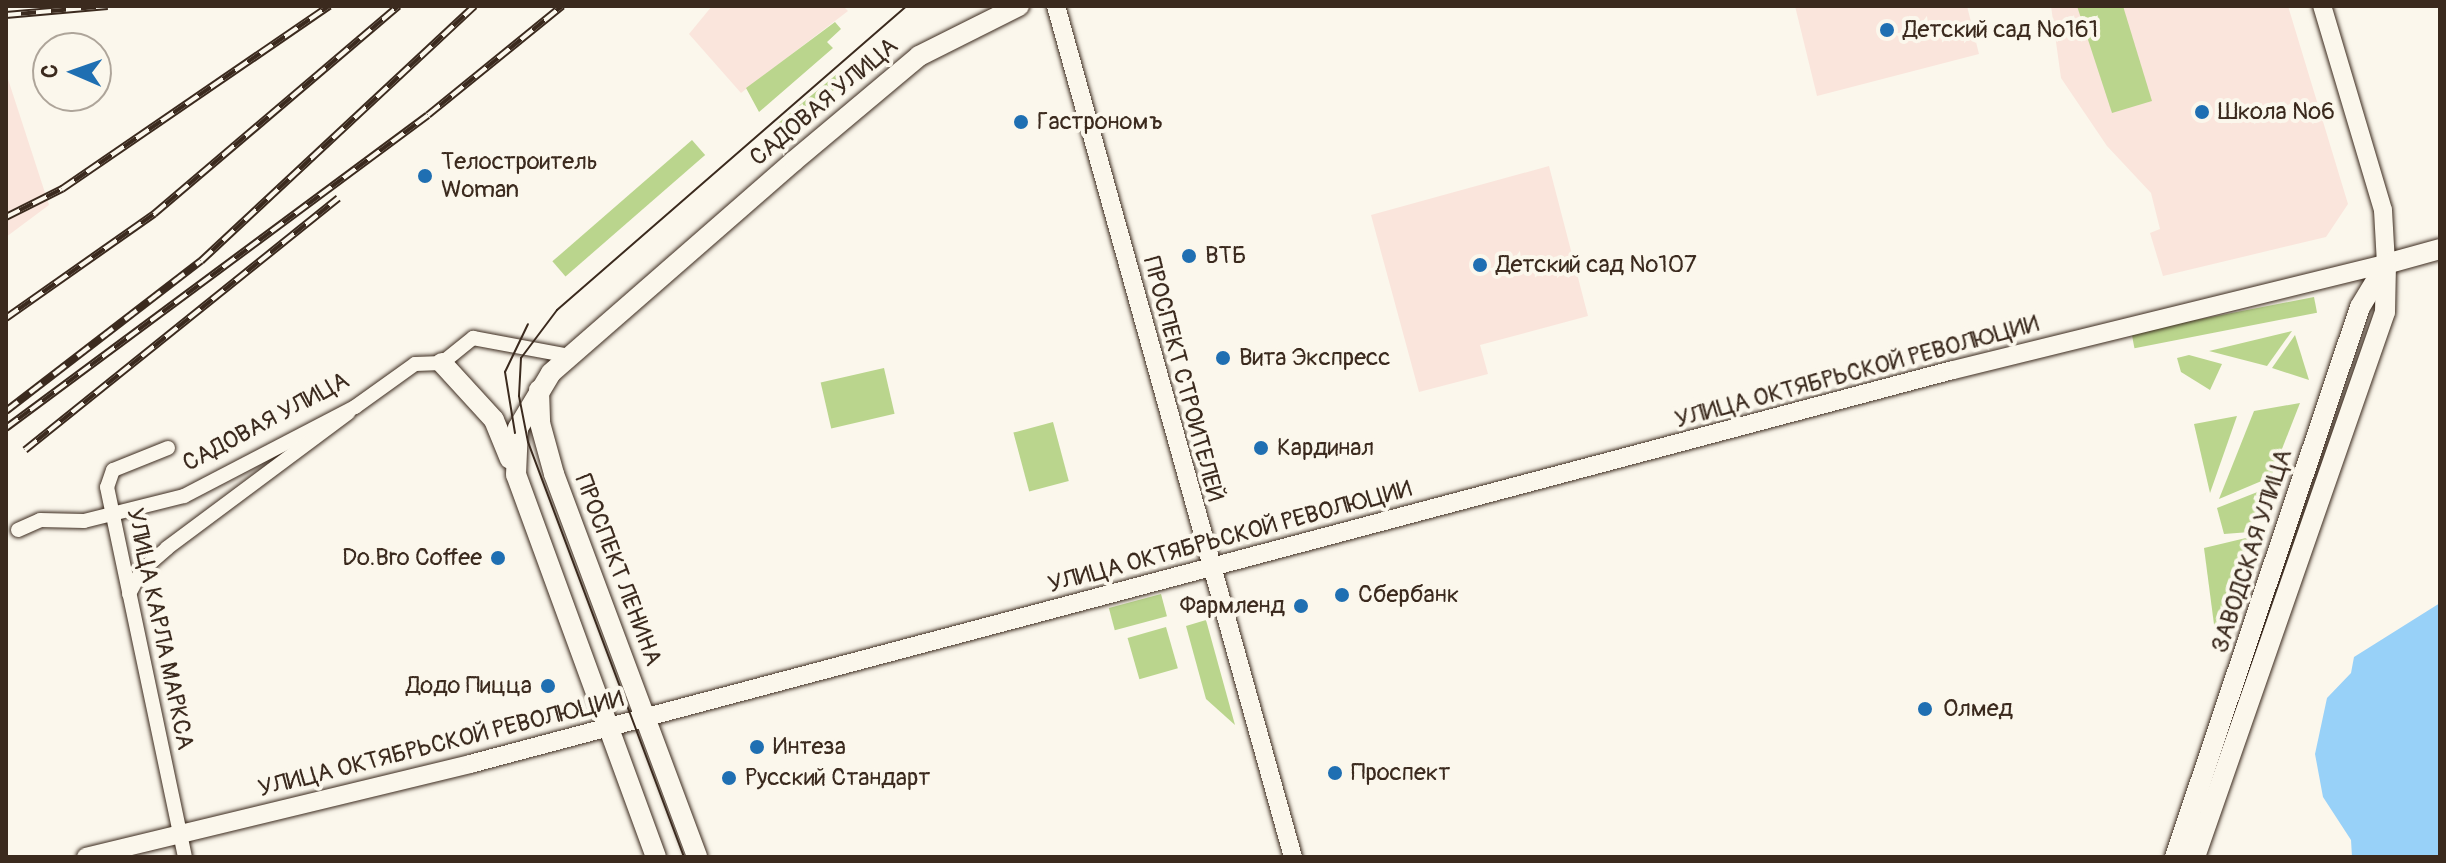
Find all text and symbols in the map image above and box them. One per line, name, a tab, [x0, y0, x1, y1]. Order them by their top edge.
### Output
place label: Детский сад №161	[1903, 16, 2098, 44]
marker: Детский сад №161	[1878, 21, 1896, 39]
north arrow	[32, 32, 112, 112]
street label: САДОВАЯ УЛИЦА	[744, 32, 904, 172]
text: С	[36, 64, 64, 79]
place label: Школа №6	[2218, 98, 2335, 126]
marker: Школа №6	[2193, 103, 2211, 121]
place label: Гастрономъ	[1037, 108, 1163, 136]
marker: Гастрономъ	[1012, 113, 1030, 131]
place label: Телостроитель Woman	[441, 148, 598, 204]
marker: Телостроитель Woman	[416, 167, 434, 185]
place label: ВТБ	[1205, 242, 1246, 270]
marker: ВТБ	[1180, 247, 1198, 265]
place label: Детский сад №107	[1496, 251, 1697, 279]
street label: ПРОСПЕКТ СТРОИТЕЛЕЙ	[1136, 253, 1230, 505]
marker: Детский сад №107	[1471, 256, 1489, 274]
street label: УЛИЦА ОКТЯБРЬСКОЙ РЕВОЛЮЦИИ	[1672, 309, 2042, 435]
place label: Вита Экспресс	[1239, 344, 1390, 372]
marker: Вита Экспресс	[1214, 349, 1232, 367]
street label: САДОВАЯ УЛИЦА	[178, 366, 354, 478]
place label: Кардинал	[1277, 434, 1374, 462]
marker: Кардинал	[1252, 439, 1270, 457]
street label: ЗАВОДСКАЯ УЛИЦА	[2206, 446, 2298, 656]
street label: ПРОСПЕКТ ЛЕНИНА	[568, 470, 668, 670]
street label: УЛИЦА ОКТЯБРЬСКОЙ РЕВОЛЮЦИИ	[1045, 474, 1415, 600]
street label: УЛИЦА КАРЛА МАРКСА	[120, 505, 200, 753]
place label: Do.Bro Coffee	[342, 544, 482, 572]
marker: Do.Bro Coffee	[489, 549, 507, 567]
place label: Сбербанк	[1358, 581, 1459, 609]
marker: Сбербанк	[1333, 586, 1351, 604]
place label: Фармленд	[1180, 592, 1285, 620]
marker: Фармленд	[1292, 597, 1310, 615]
place label: Додо Пицца	[406, 672, 532, 700]
marker: Додо Пицца	[539, 677, 557, 695]
street label: УЛИЦА ОКТЯБРЬСКОЙ РЕВОЛЮЦИИ	[255, 685, 627, 803]
place label: Олмед	[1943, 695, 2013, 723]
marker: Олмед	[1914, 698, 1936, 720]
place label: Интеза	[773, 733, 846, 761]
marker: Интеза	[748, 738, 766, 756]
place label: Проспект	[1351, 759, 1450, 787]
place label: Русский Стандарт	[745, 764, 930, 792]
marker: Проспект	[1326, 764, 1344, 782]
marker: Русский Стандарт	[720, 769, 738, 787]

